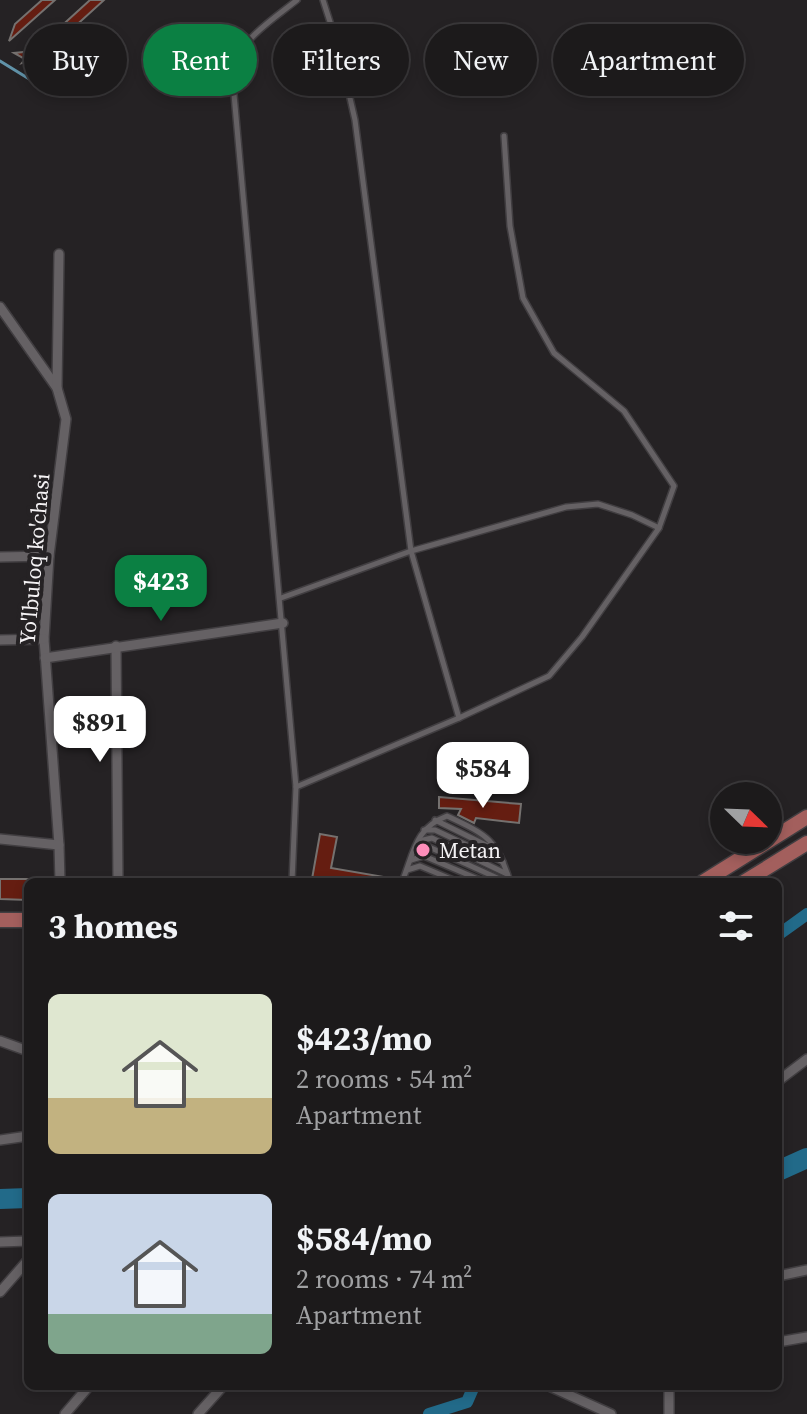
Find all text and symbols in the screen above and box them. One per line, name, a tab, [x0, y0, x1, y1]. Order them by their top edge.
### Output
chip: Buy	[24, 24, 127, 96]
chip: Rent	[143, 24, 257, 96]
chip: Filters	[273, 24, 409, 96]
chip: New	[425, 24, 537, 96]
chip: Apartment	[553, 24, 744, 96]
street label: Yo'lbuloq ko'chasi	[12, 472, 56, 646]
pin: $423	[114, 555, 208, 623]
text: $423	[133, 563, 189, 599]
pin: $891	[53, 696, 147, 764]
text: $891	[72, 704, 128, 740]
pin: $584	[436, 742, 530, 810]
text: $584	[455, 750, 511, 786]
north arrow	[710, 782, 782, 854]
map controls	[710, 782, 782, 854]
place label: Metan	[439, 835, 501, 865]
marker: Metan	[414, 841, 432, 859]
text: 3 homes	[48, 903, 178, 949]
icon: filters	[714, 904, 758, 948]
text: $423/mo	[296, 1015, 432, 1061]
icon: home	[112, 1026, 208, 1122]
text: 2 rooms · 54 m²	[296, 1061, 472, 1097]
text: Apartment	[296, 1097, 421, 1133]
text: $584/mo	[296, 1215, 432, 1261]
icon: home	[112, 1226, 208, 1322]
text: 2 rooms · 74 m²	[296, 1261, 472, 1297]
text: Apartment	[296, 1297, 421, 1333]

